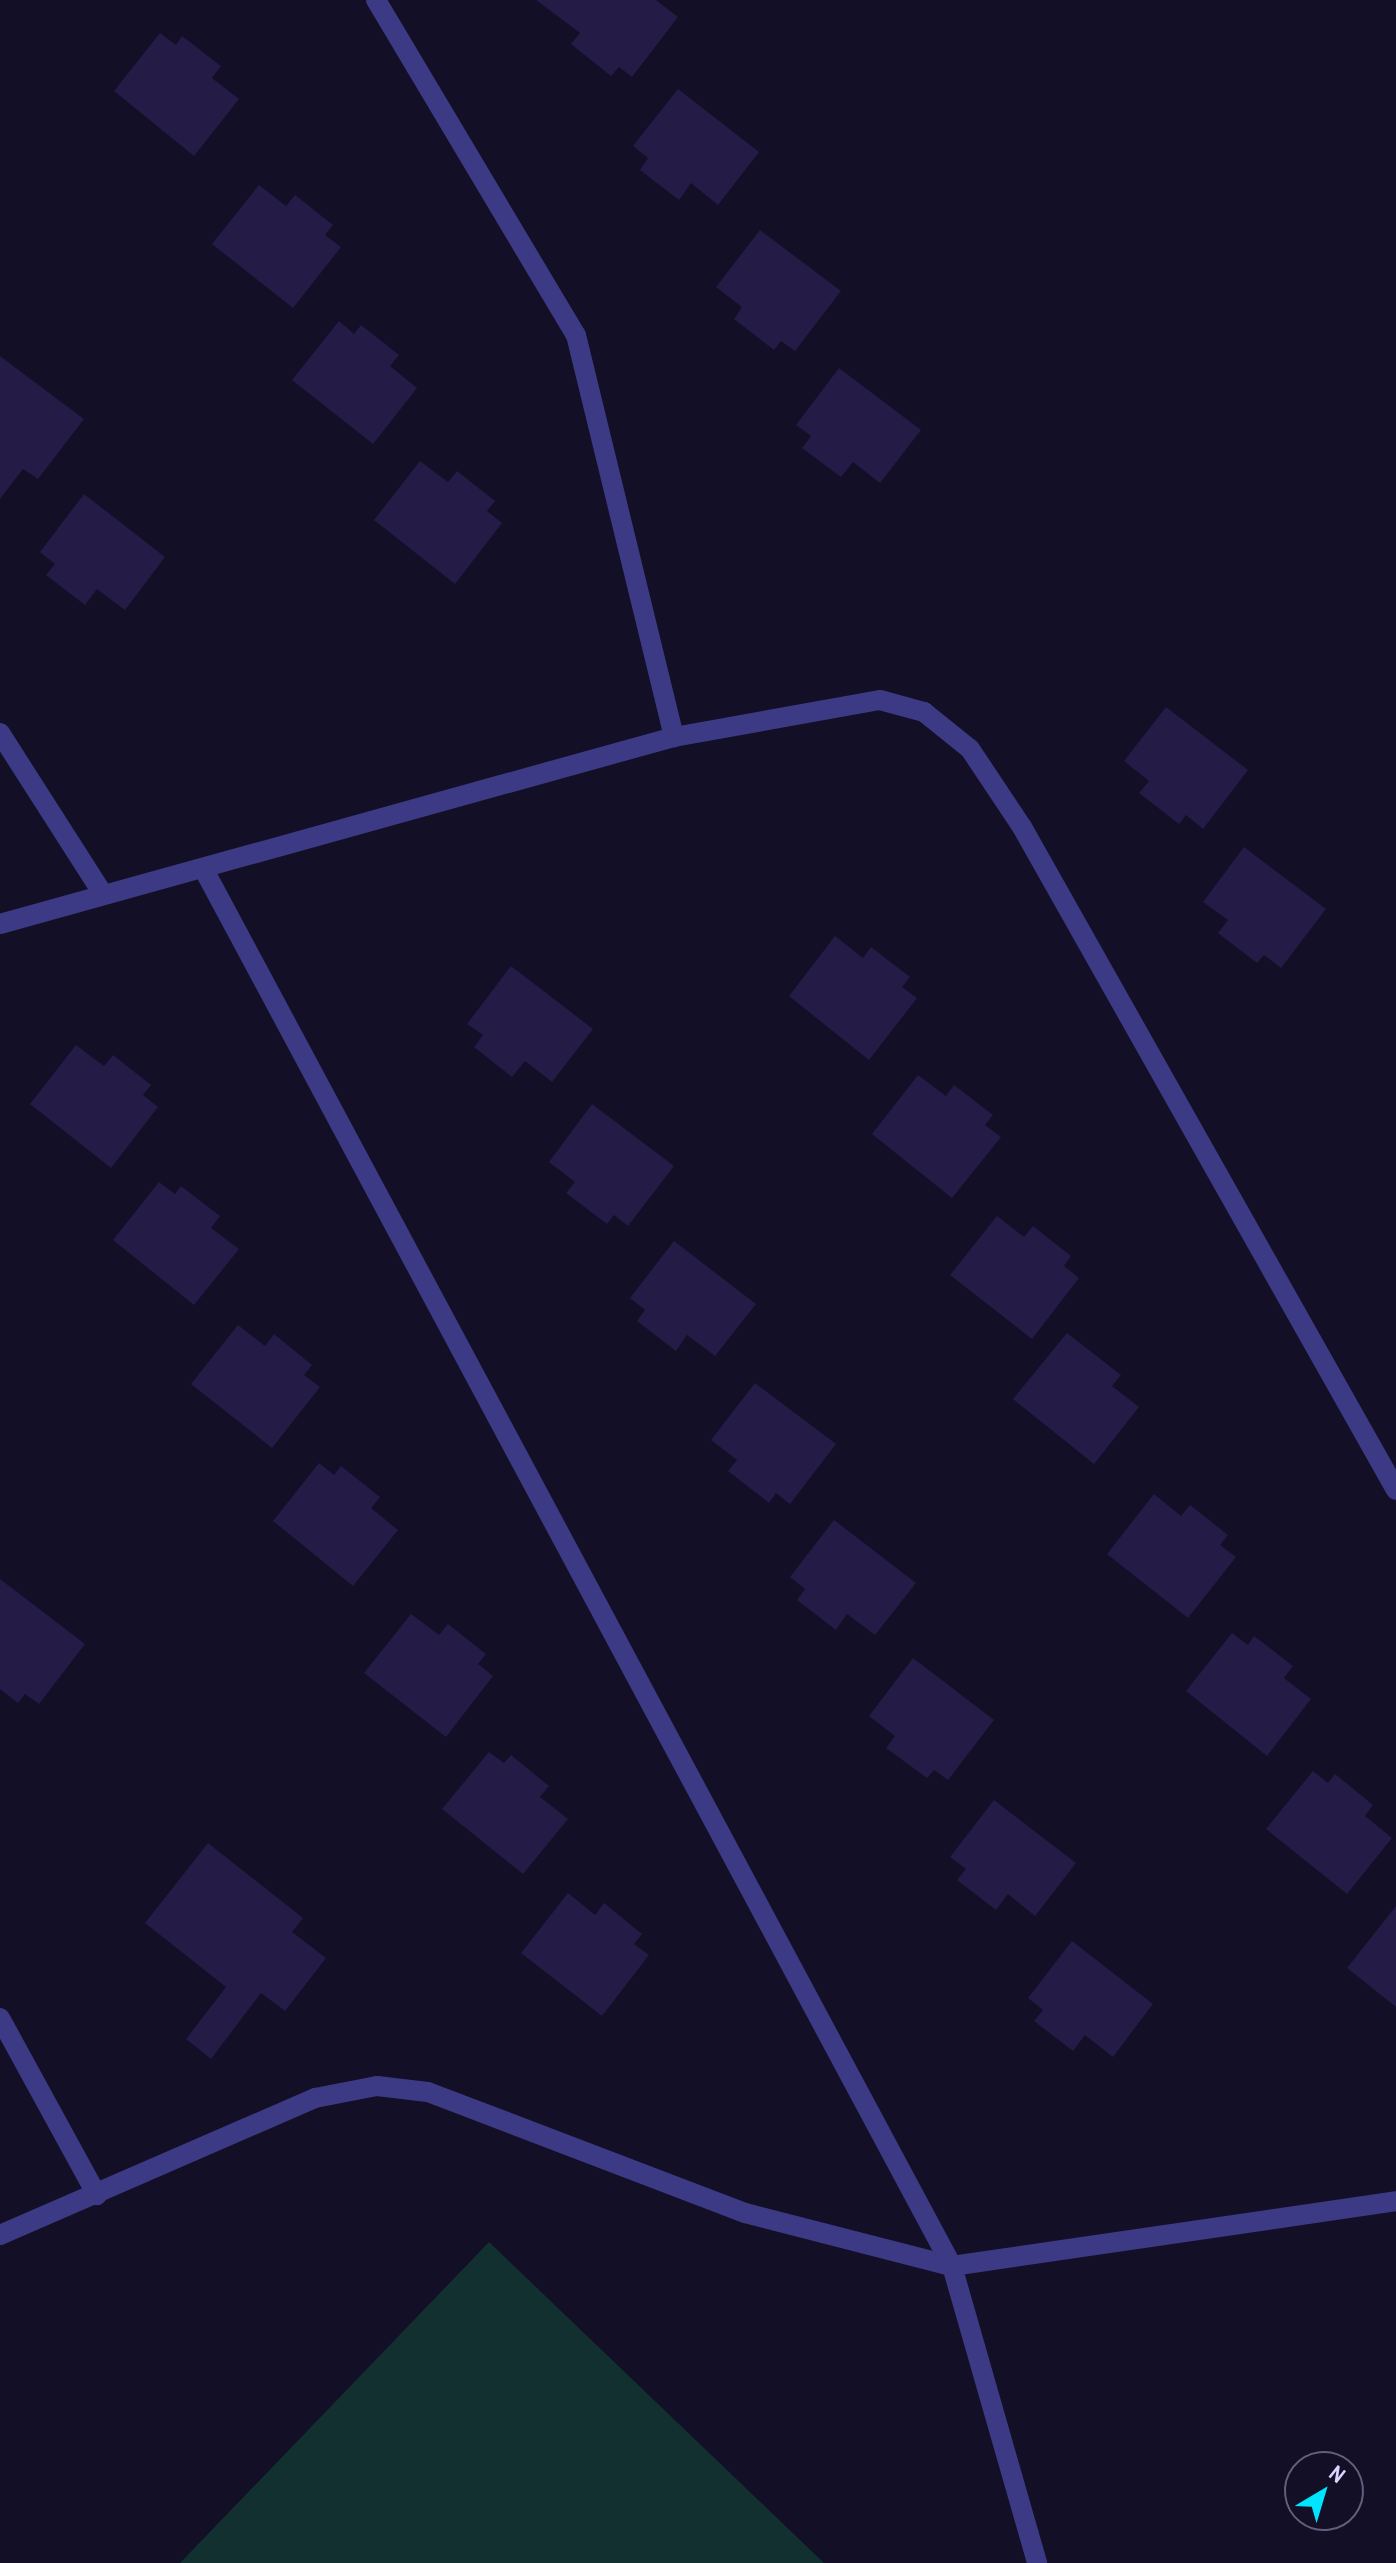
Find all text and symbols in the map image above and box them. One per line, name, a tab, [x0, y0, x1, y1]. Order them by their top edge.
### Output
north arrow	[1284, 2451, 1364, 2531]
text: N	[1323, 2458, 1352, 2489]

